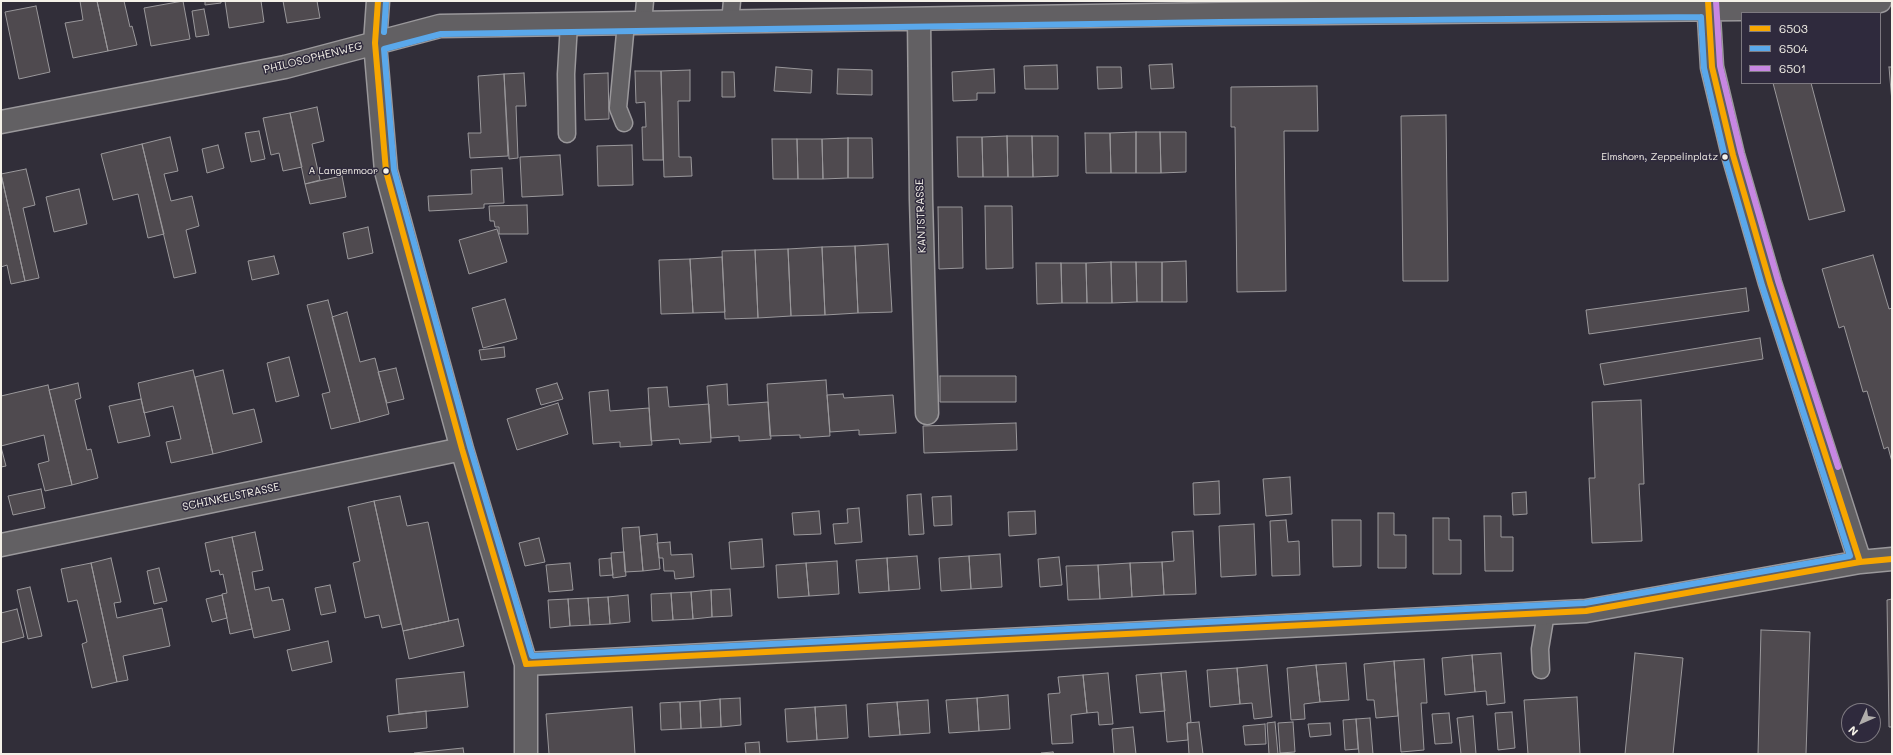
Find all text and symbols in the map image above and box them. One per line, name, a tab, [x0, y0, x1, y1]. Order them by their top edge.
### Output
legend	[1741, 12, 1881, 84]
text: 6503	[1779, 20, 1808, 36]
street label: PHILOSOPHENWEG	[262, 39, 364, 77]
text: 6504	[1779, 40, 1808, 56]
text: 6501	[1779, 60, 1806, 76]
place label: Elmshorn, Zeppelinplatz	[1601, 151, 1718, 163]
marker: Elmshorn, Zeppelinplatz	[1720, 152, 1730, 162]
place label: A Langenmoor	[308, 165, 378, 177]
marker: A Langenmoor	[381, 166, 391, 176]
street label: KANTSTRASSE	[913, 179, 929, 253]
street label: SCHINKELSTRASSE	[181, 480, 281, 514]
north arrow	[1841, 703, 1881, 743]
text: N	[1845, 723, 1861, 739]

